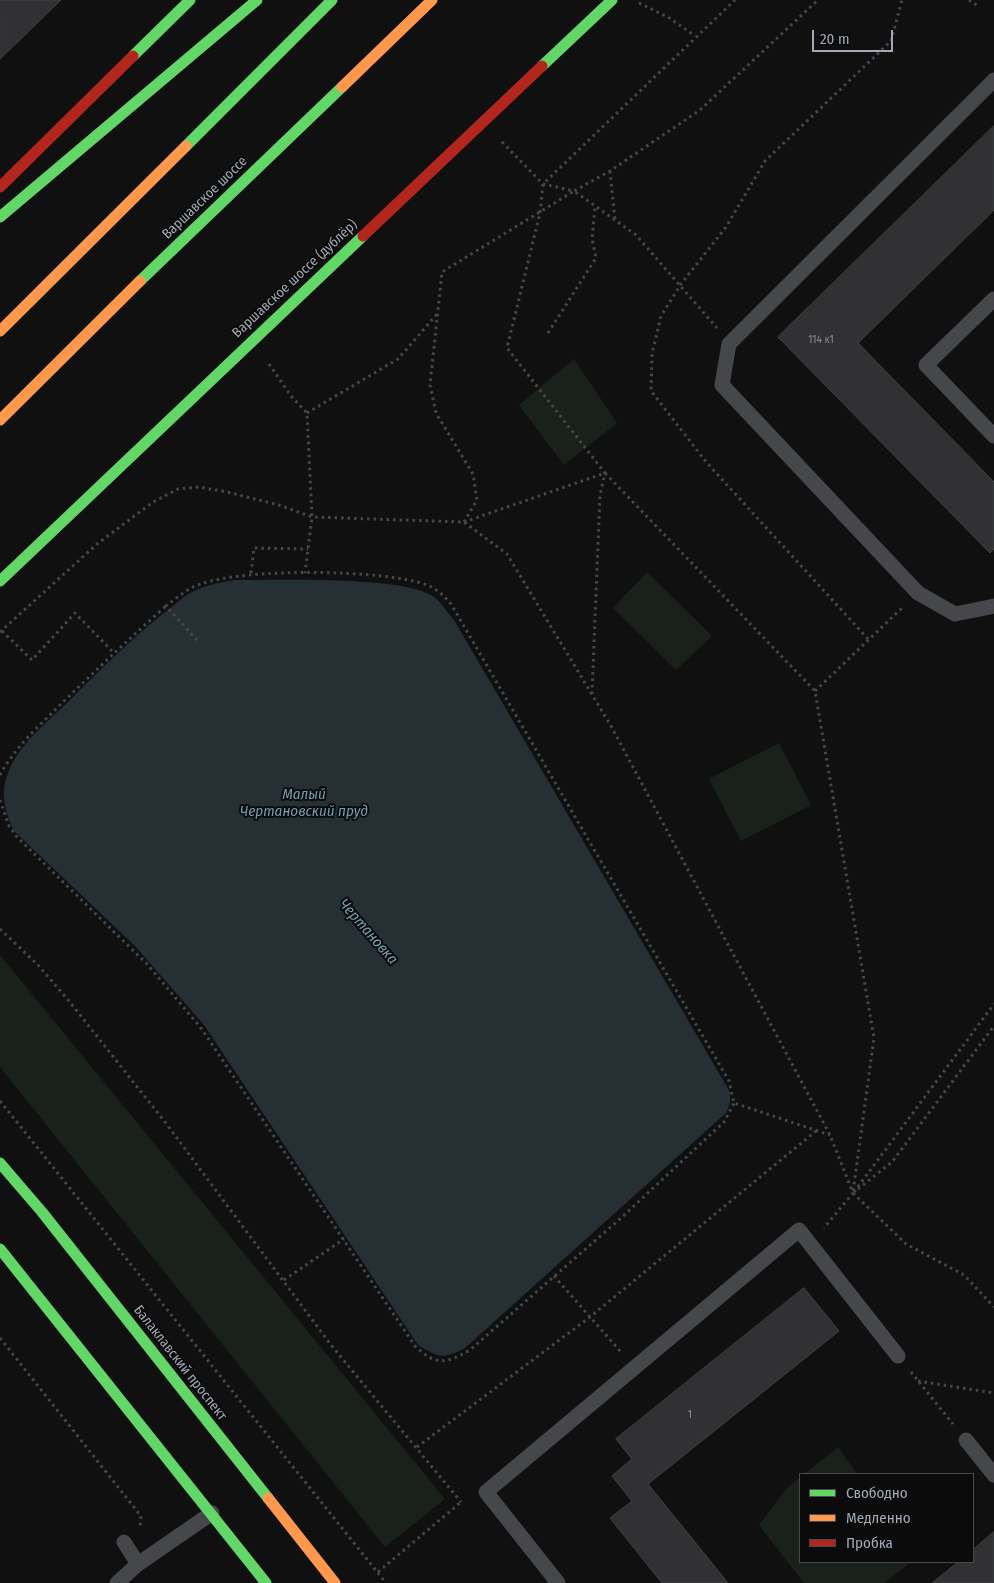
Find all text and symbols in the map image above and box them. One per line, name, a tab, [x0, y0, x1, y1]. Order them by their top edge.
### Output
scale bar	[814, 20, 895, 52]
text: 20 m	[820, 30, 850, 48]
street label: Варшавское шоссе	[159, 153, 251, 243]
street label: Варшавское шоссе (дублёр)	[229, 217, 361, 341]
house number: 114 к1	[808, 333, 834, 347]
water label: Малый Чертановский пруд	[240, 786, 368, 821]
water label: Чертановка	[335, 896, 401, 968]
street label: Балаклавский проспект	[130, 1302, 230, 1424]
house number: 1	[688, 1408, 692, 1422]
legend	[799, 1473, 974, 1563]
text: Свободно	[846, 1484, 908, 1502]
text: Медленно	[846, 1509, 911, 1527]
text: Пробка	[846, 1534, 893, 1552]

